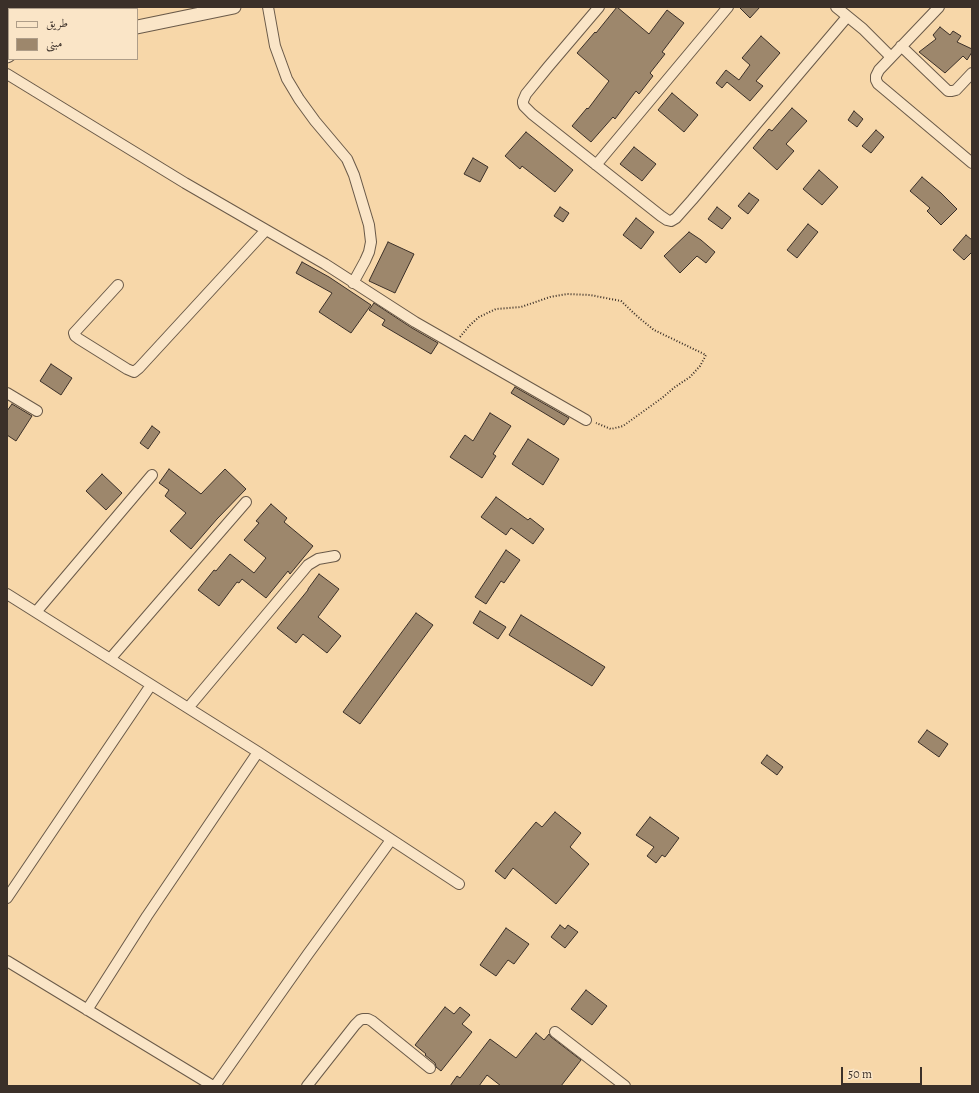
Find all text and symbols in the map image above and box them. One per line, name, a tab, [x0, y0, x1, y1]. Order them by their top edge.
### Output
legend	[8, 8, 138, 60]
text: طريق	[46, 15, 68, 31]
text: مبنى	[46, 35, 62, 51]
scale bar	[843, 1059, 924, 1085]
text: 50 m	[848, 1066, 872, 1082]

